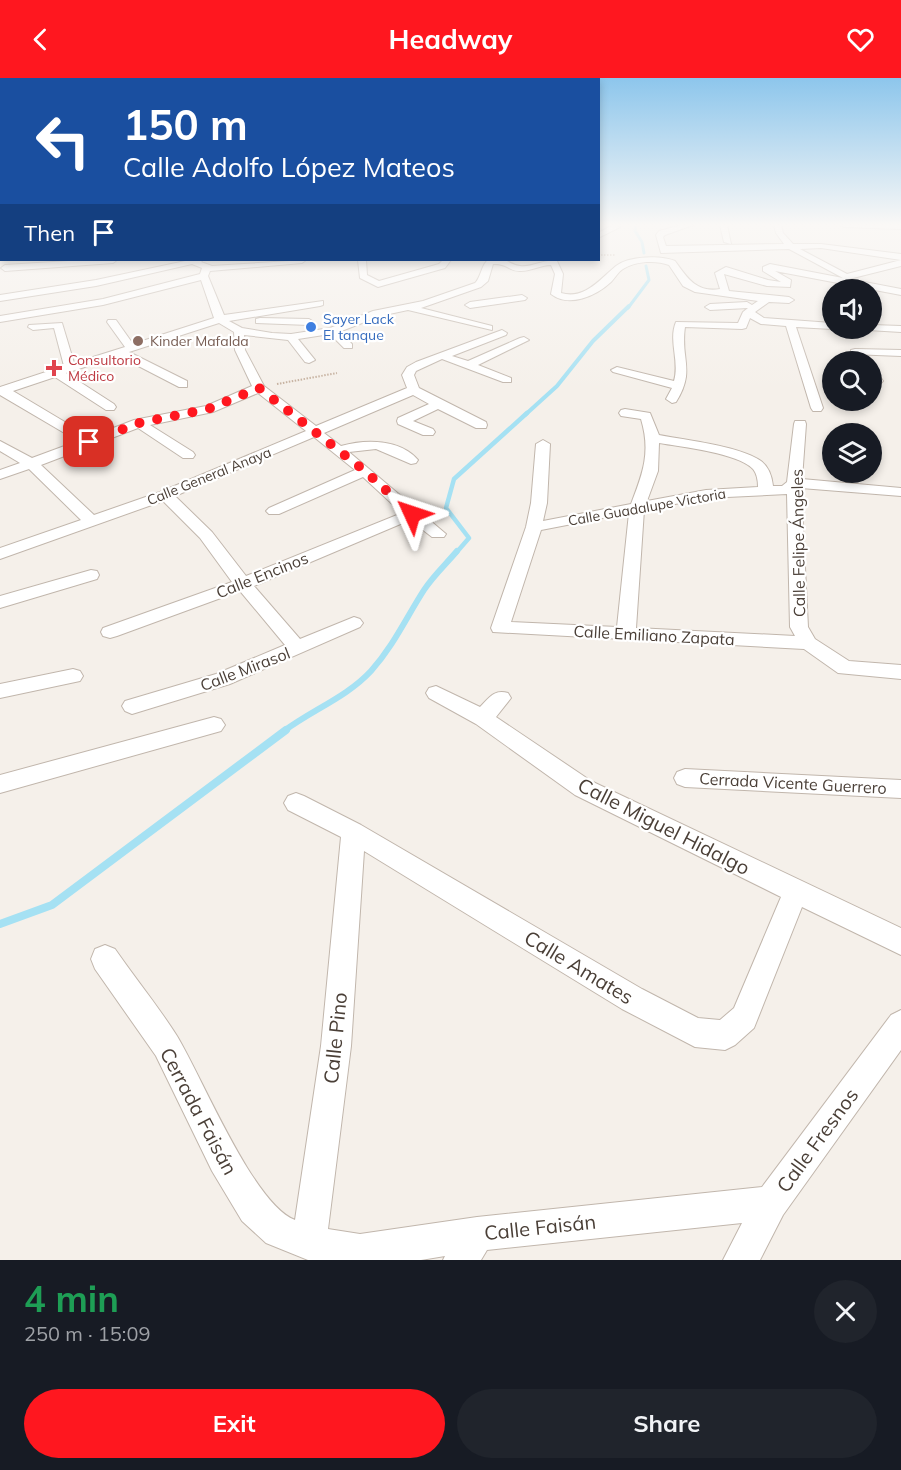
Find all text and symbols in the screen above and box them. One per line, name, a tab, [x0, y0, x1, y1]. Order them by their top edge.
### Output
text: Headway	[388, 22, 513, 56]
icon: back	[24, 23, 57, 56]
icon: heart	[844, 23, 877, 56]
text: 150 m	[123, 98, 248, 151]
icon: left	[24, 102, 102, 180]
text: Calle Adolfo López Mateos	[123, 150, 455, 184]
icon: arrive	[87, 216, 120, 249]
text: Then	[24, 219, 75, 247]
map controls	[822, 279, 882, 483]
button: sound	[822, 279, 882, 339]
place label: Sayer Lack El tanque	[323, 310, 395, 344]
marker: Sayer Lack El tanque	[304, 320, 318, 334]
place label: Kinder Mafalda	[150, 332, 249, 350]
marker: Kinder Mafalda	[131, 334, 145, 348]
place label: Consultorio Médico	[68, 351, 141, 385]
button: search	[822, 351, 882, 411]
marker: Consultorio Médico	[45, 359, 63, 377]
pin	[63, 416, 114, 467]
button: layers	[822, 423, 882, 483]
icon: arrive	[72, 425, 105, 458]
street label: Calle General Anaya	[144, 443, 274, 509]
street label: Calle Felipe Ángeles	[787, 469, 809, 617]
position arrow	[380, 482, 444, 546]
street label: Calle Guadalupe Victoria	[567, 484, 727, 530]
street label: Calle Encinos	[213, 547, 311, 603]
street label: Calle Emiliano Zapata	[573, 621, 735, 649]
street label: Calle Mirasol	[197, 643, 293, 695]
street label: Cerrada Vicente Guerrero	[699, 768, 887, 798]
street label: Calle Miguel Hidalgo	[574, 772, 754, 880]
street label: Calle Amates	[520, 925, 638, 1009]
street label: Calle Pino	[318, 991, 352, 1085]
street label: Cerrada Faisán	[155, 1043, 243, 1179]
street label: Calle Fresnos	[771, 1083, 863, 1197]
street label: Calle Faisán	[483, 1209, 597, 1245]
text: 4 min	[24, 1276, 119, 1321]
button: close	[814, 1280, 877, 1343]
text: 250 m · 15:09	[24, 1321, 150, 1346]
button: Exit	[24, 1389, 445, 1458]
button: Share	[457, 1389, 877, 1458]

